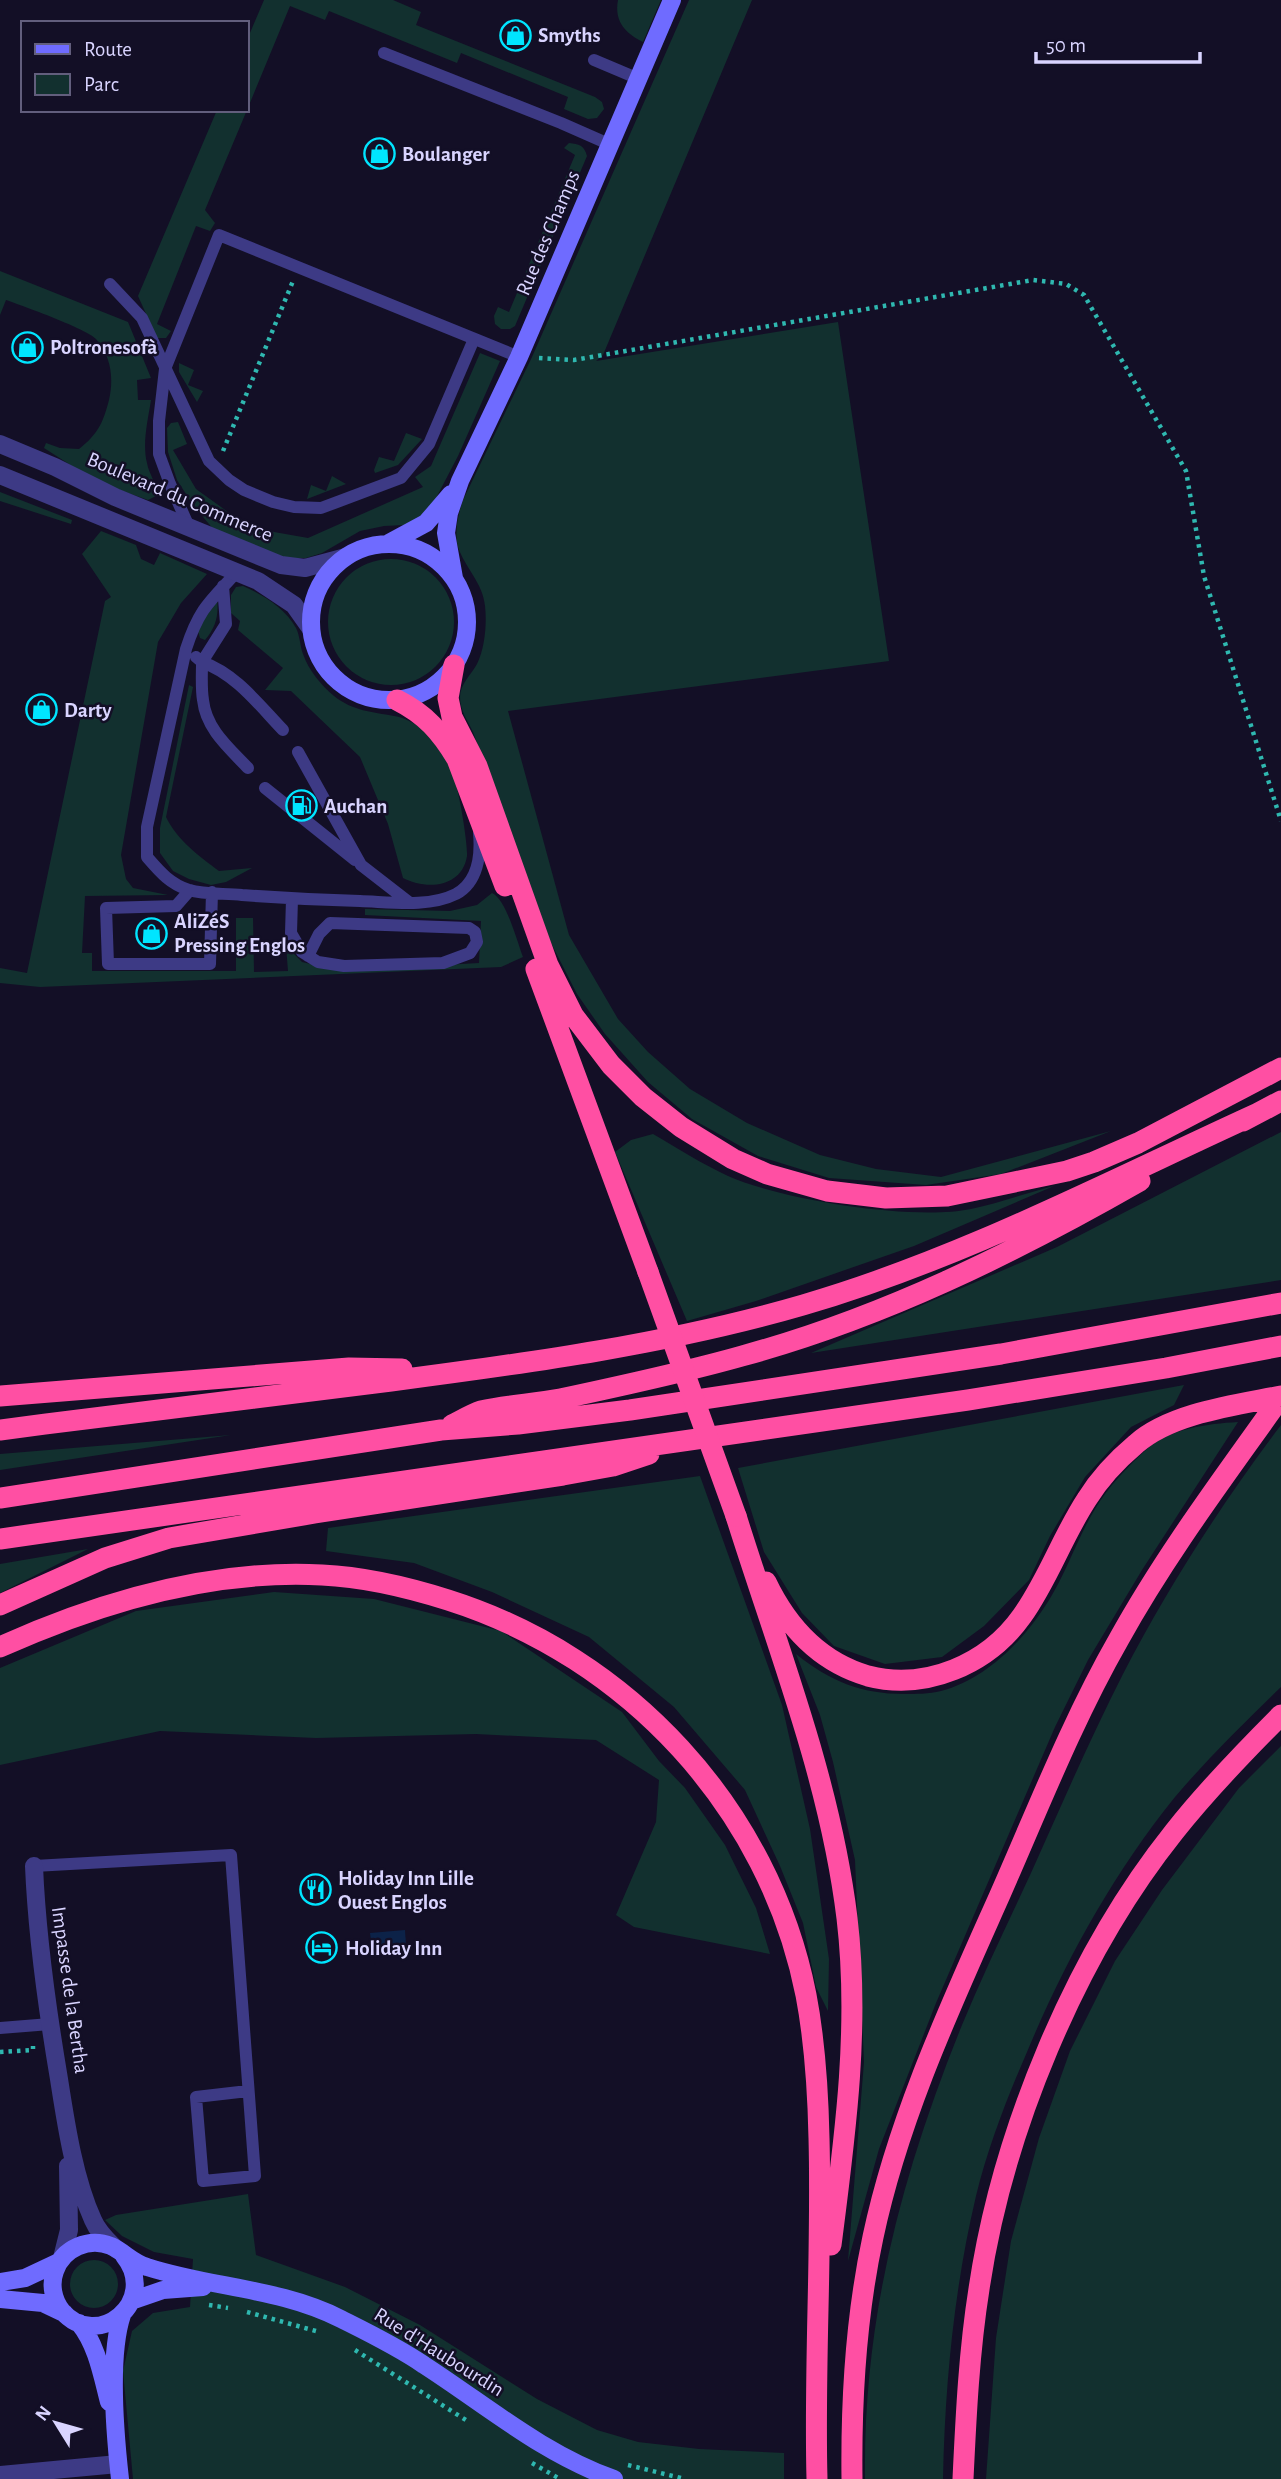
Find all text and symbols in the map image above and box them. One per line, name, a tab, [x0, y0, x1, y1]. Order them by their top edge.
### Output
shop icon: Smyths	[498, 18, 532, 52]
legend	[21, 21, 248, 112]
scale bar	[1036, 21, 1200, 65]
place label: Smyths	[538, 25, 601, 46]
text: 50 m	[1046, 35, 1086, 56]
text: Route	[84, 39, 132, 60]
text: Parc	[84, 74, 119, 95]
shop icon: Boulanger	[362, 137, 396, 171]
place label: Boulanger	[402, 144, 490, 165]
street label: Rue des Champs	[512, 167, 584, 299]
shop icon: Poltronesofà	[10, 330, 44, 364]
place label: Poltronesofà	[50, 337, 157, 358]
street label: Boulevard du Commerce	[84, 448, 276, 546]
shop icon: Darty	[24, 693, 58, 727]
place label: Darty	[64, 700, 112, 721]
fuel station icon: Auchan	[284, 789, 318, 823]
place label: Auchan	[324, 796, 387, 817]
place label: AliZéS Pressing Englos	[174, 911, 305, 956]
shop icon: AliZéS Pressing Englos	[134, 916, 168, 950]
place label: Holiday Inn Lille Ouest Englos	[338, 1868, 474, 1913]
restaurant icon: Holiday Inn Lille Ouest Englos	[298, 1873, 332, 1907]
street label: Impasse de la Bertha	[48, 1905, 92, 2075]
hotel icon: Holiday Inn	[305, 1931, 339, 1965]
place label: Holiday Inn	[345, 1938, 442, 1959]
street label: Rue d'Haubourdin	[370, 2304, 508, 2400]
north arrow	[21, 2388, 91, 2458]
text: N	[32, 2403, 55, 2425]

